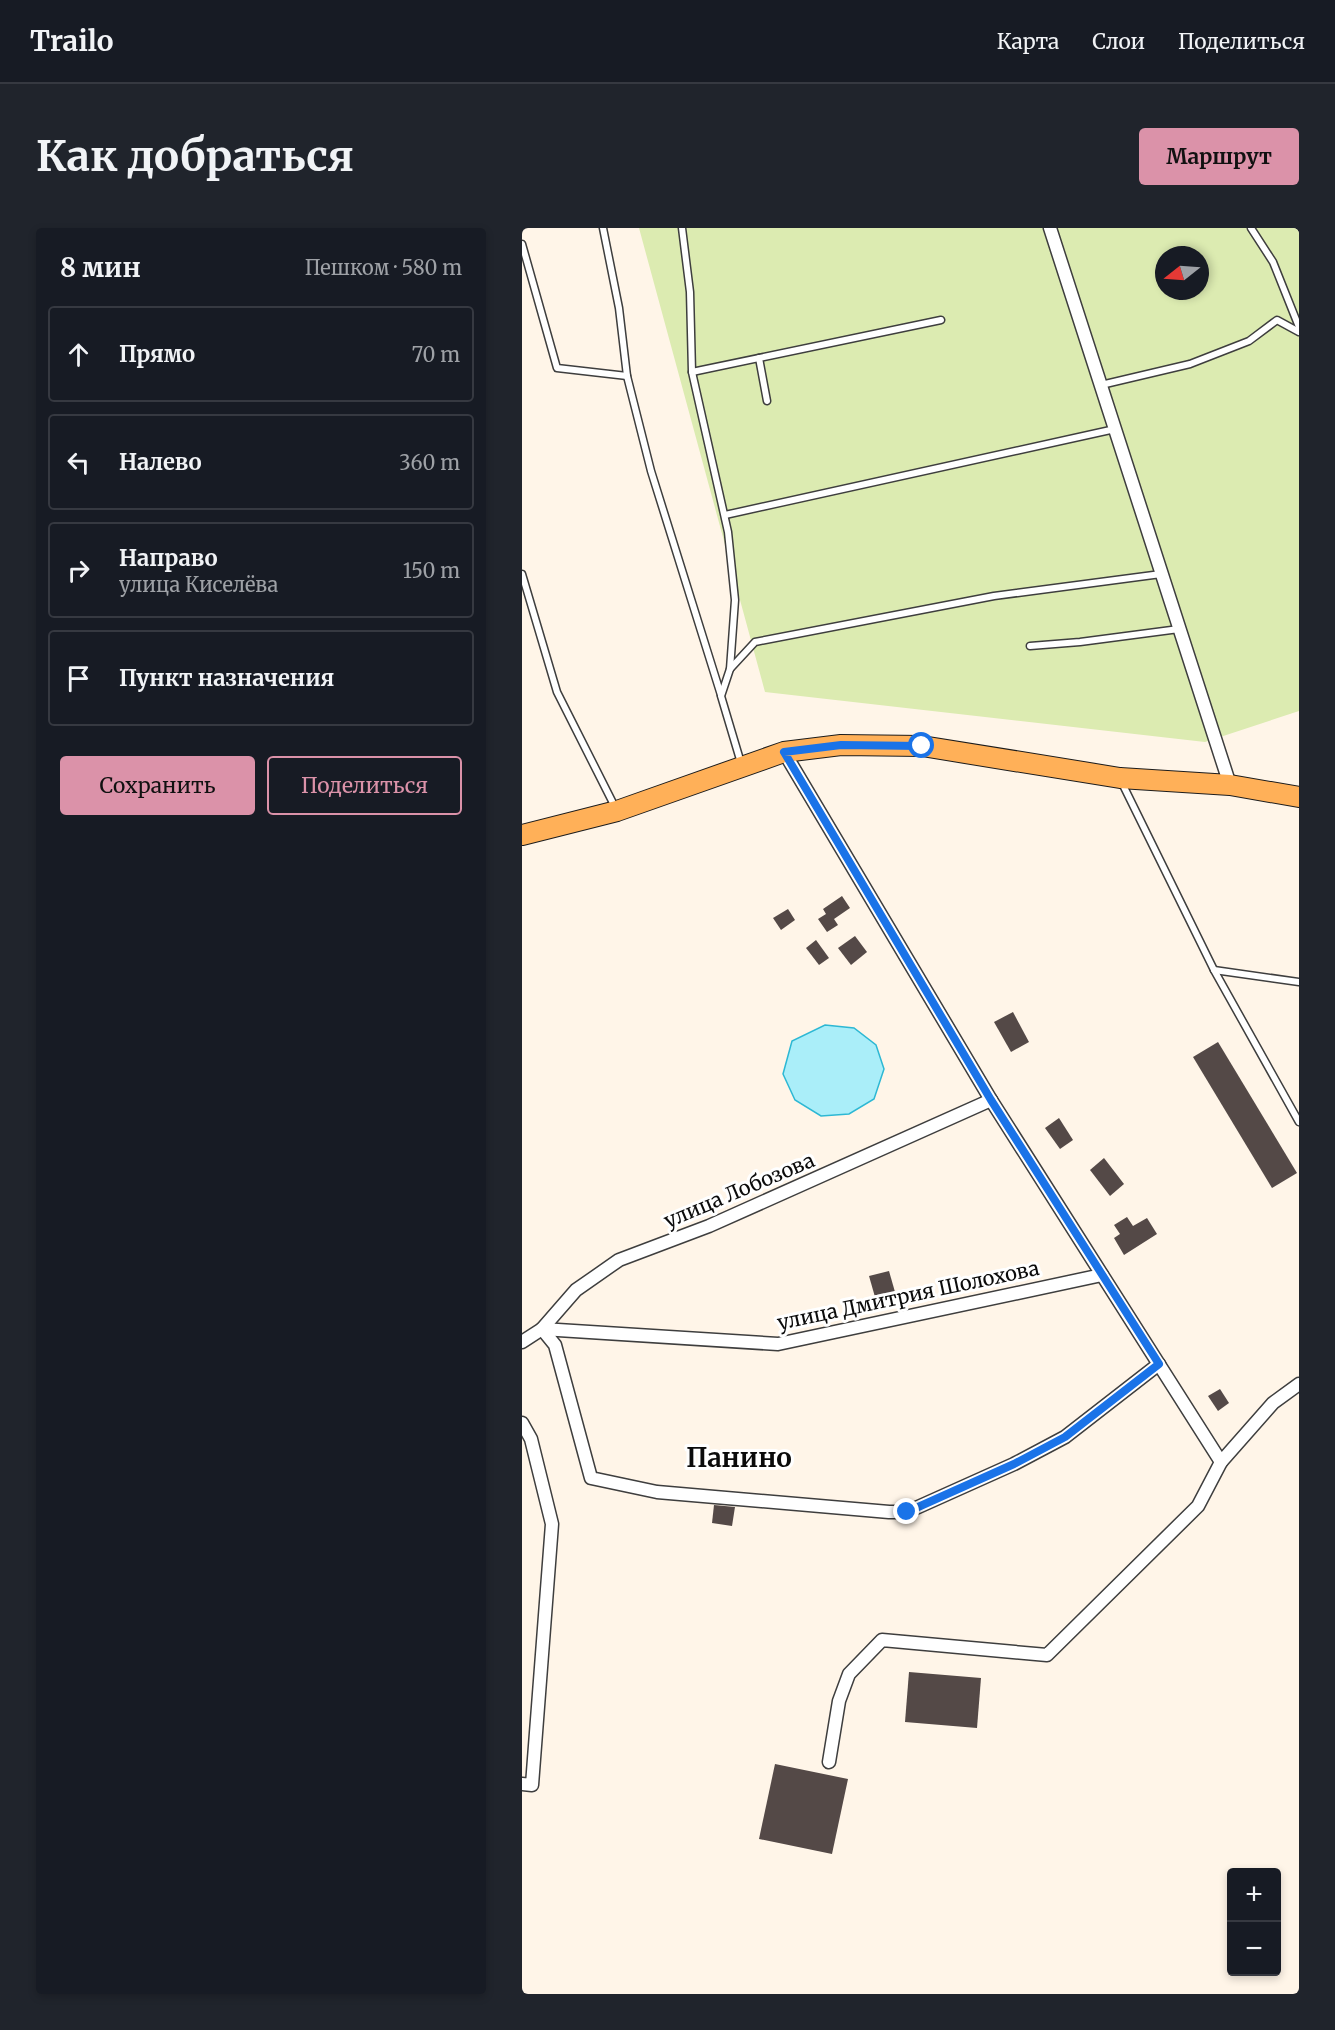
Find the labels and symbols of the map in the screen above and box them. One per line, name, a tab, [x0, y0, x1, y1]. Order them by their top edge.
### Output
north arrow	[1155, 246, 1209, 300]
route start	[908, 732, 934, 758]
street label: улица Лобозова	[660, 1147, 818, 1233]
street label: улица Дмитрия Шолохова	[775, 1255, 1042, 1335]
district label: Панино	[686, 1441, 792, 1474]
route end	[893, 1498, 919, 1524]

